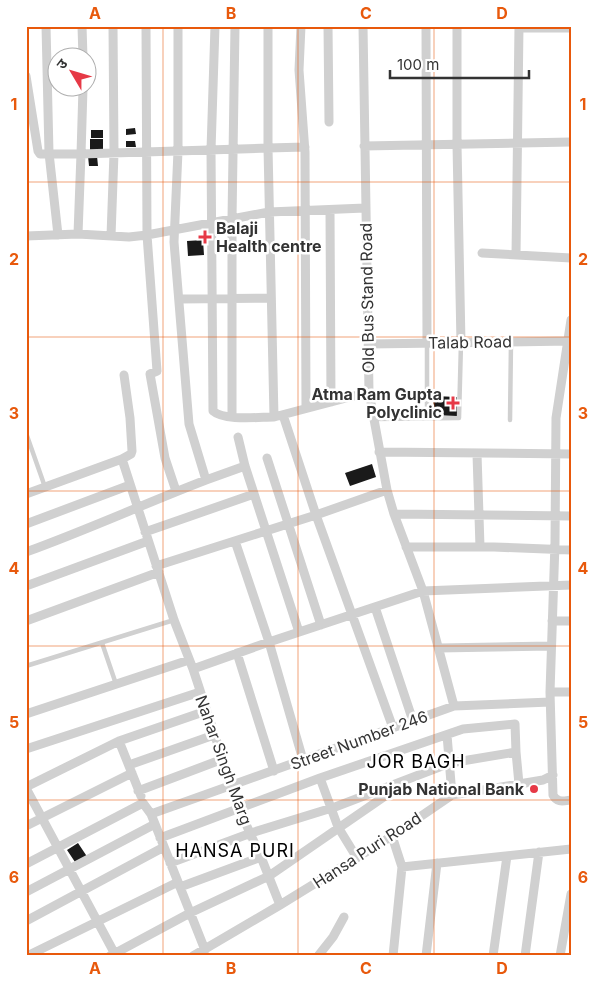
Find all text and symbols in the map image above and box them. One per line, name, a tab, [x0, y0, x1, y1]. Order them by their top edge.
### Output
text: A	[89, 3, 101, 23]
text: B	[226, 3, 236, 23]
text: C	[360, 3, 372, 23]
text: D	[496, 3, 508, 23]
north arrow	[48, 48, 98, 98]
scale bar	[390, 48, 528, 80]
text: उ	[52, 55, 71, 72]
text: 100 m	[397, 55, 439, 74]
text: 1	[11, 94, 17, 114]
text: 1	[580, 94, 586, 114]
place label: Balaji Health centre	[216, 218, 322, 256]
street label: Old Bus Stand Road	[356, 223, 378, 373]
marker: Balaji Health centre	[198, 230, 212, 244]
text: 2	[9, 249, 19, 269]
text: 2	[578, 249, 588, 269]
street label: Talab Road	[428, 331, 512, 353]
place label: Atma Ram Gupta Polyclinic	[312, 384, 442, 422]
marker: Atma Ram Gupta Polyclinic	[446, 396, 460, 410]
text: 3	[9, 403, 19, 423]
text: 3	[578, 403, 588, 423]
text: 4	[9, 558, 20, 578]
text: 4	[578, 558, 589, 578]
street label: Nahar Singh Marg	[191, 692, 257, 828]
street label: Street Number 246	[288, 706, 430, 774]
text: 5	[9, 712, 19, 732]
text: 5	[578, 712, 588, 732]
district label: JOR BAGH	[366, 751, 466, 772]
place label: Punjab National Bank	[358, 779, 525, 799]
marker: Punjab National Bank	[528, 783, 540, 795]
street label: Hansa Puri Road	[309, 808, 425, 892]
district label: HANSA PURI	[175, 840, 295, 861]
text: 6	[9, 867, 19, 887]
text: 6	[578, 867, 588, 887]
text: A	[89, 958, 101, 978]
text: B	[226, 958, 236, 978]
text: C	[360, 958, 372, 978]
text: D	[496, 958, 508, 978]

